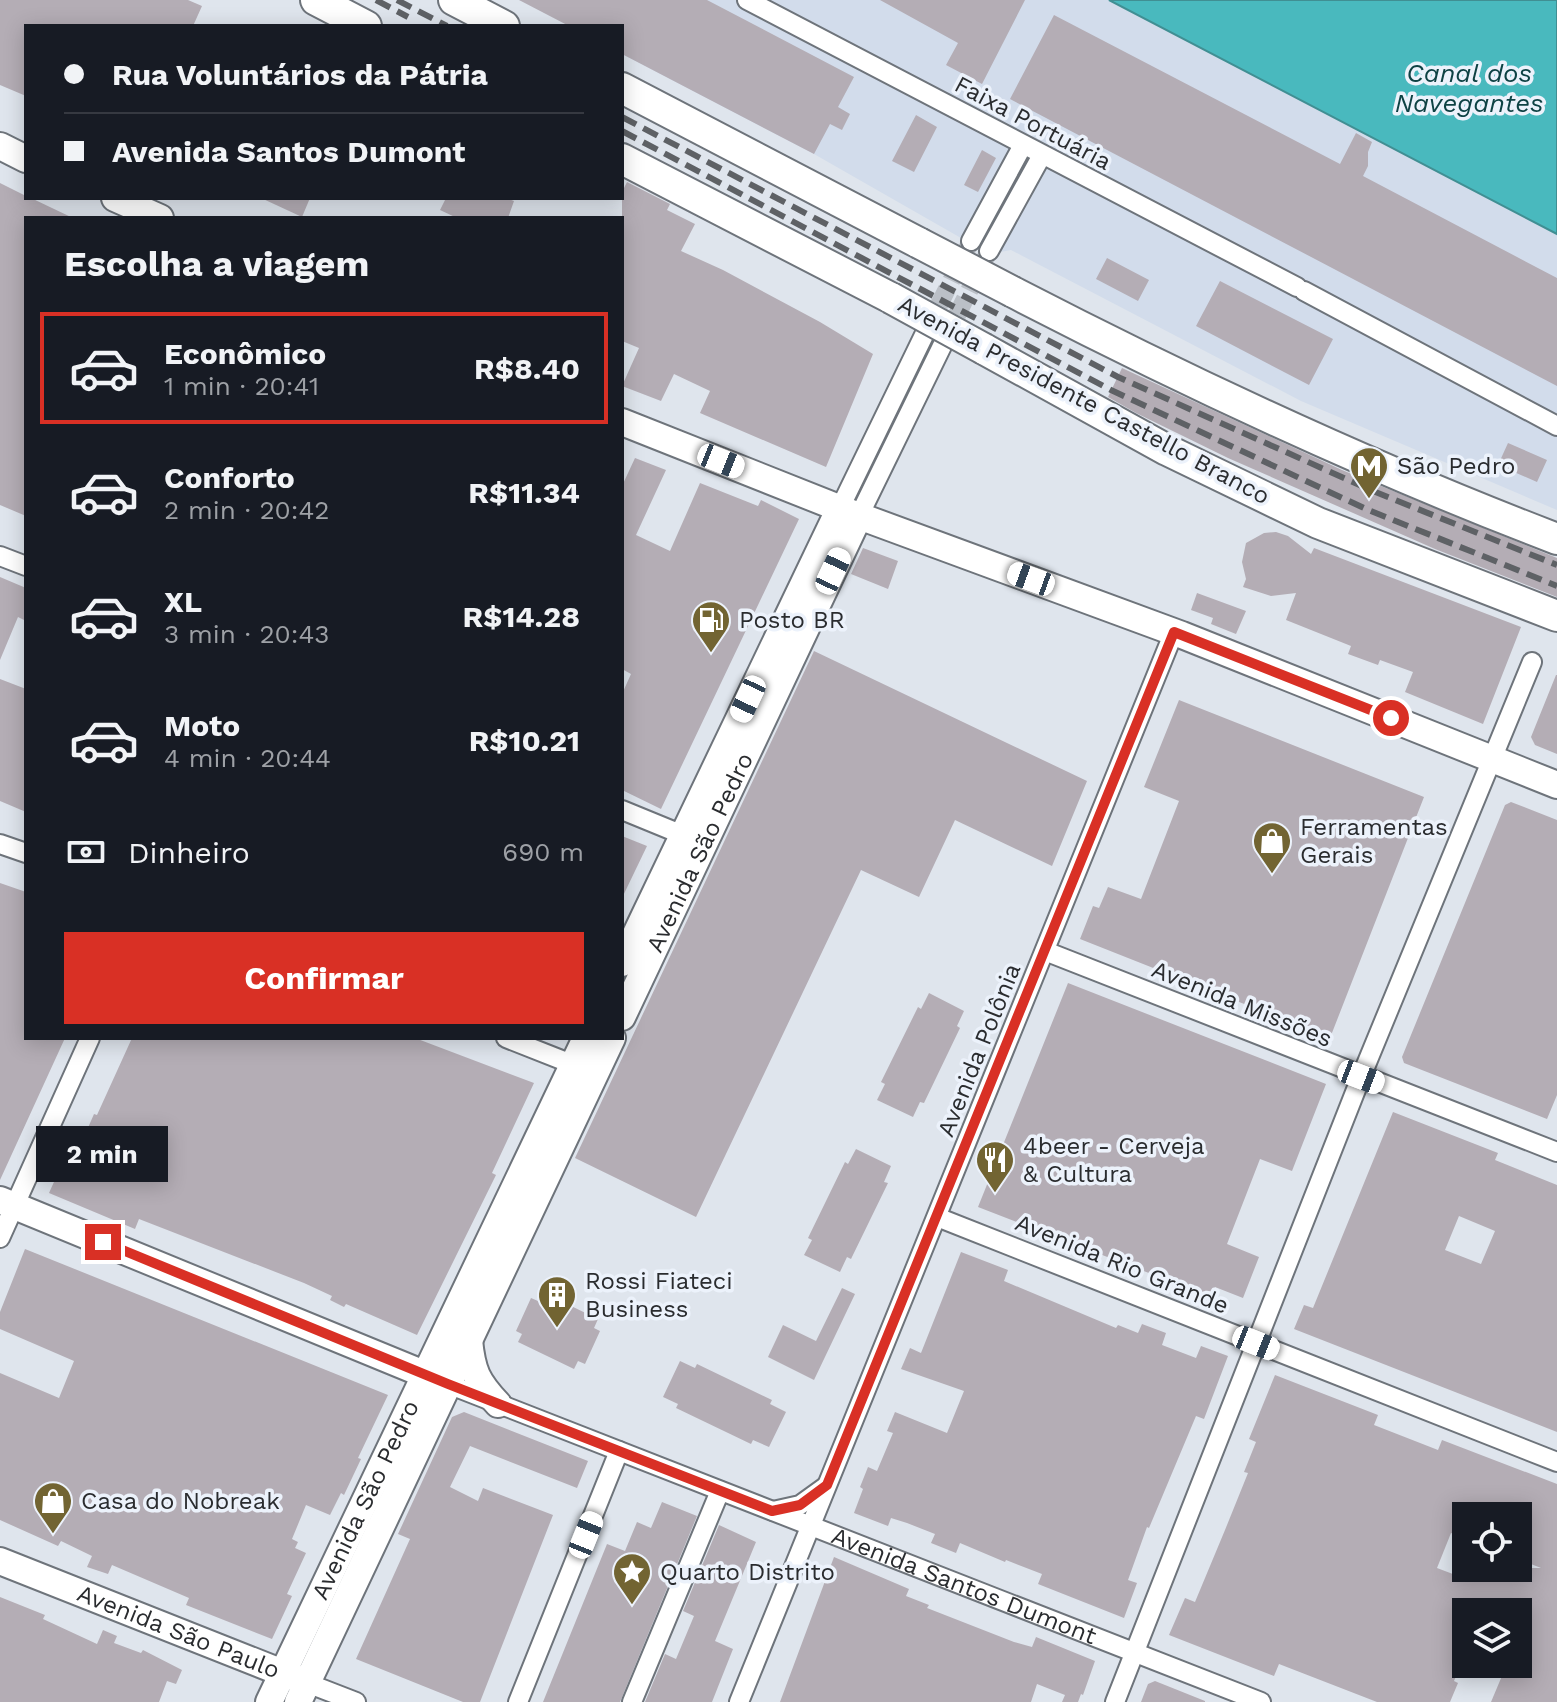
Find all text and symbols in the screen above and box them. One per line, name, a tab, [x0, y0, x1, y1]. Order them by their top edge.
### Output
text: Rua Voluntários da Pátria	[112, 57, 488, 92]
water label: Canal dos Navegantes	[1395, 58, 1543, 118]
street label: Faixa Portuária	[950, 70, 1116, 176]
text: Avenida Santos Dumont	[112, 134, 465, 169]
text: Escolha a viagem	[64, 243, 369, 285]
street label: Avenida Presidente Castello Branco	[893, 290, 1275, 510]
icon: car	[68, 332, 140, 404]
text: Econômico	[164, 336, 326, 371]
text: R$8.40	[474, 351, 580, 386]
text: 1 min · 20:41	[164, 371, 319, 401]
car	[694, 441, 748, 481]
metro station icon: São Pedro	[1348, 445, 1390, 500]
place label: São Pedro	[1397, 452, 1515, 480]
icon: car	[68, 456, 140, 528]
text: Conforto	[164, 460, 295, 495]
text: R$11.34	[468, 475, 580, 510]
text: 2 min · 20:42	[164, 495, 330, 525]
car	[812, 544, 854, 598]
car	[1004, 560, 1058, 598]
icon: car	[68, 580, 140, 652]
text: XL	[164, 584, 202, 619]
text: R$14.28	[463, 599, 580, 634]
fuel station icon: Posto BR	[690, 599, 732, 654]
place label: Posto BR	[739, 606, 845, 634]
text: 3 min · 20:43	[164, 619, 330, 649]
car	[727, 672, 769, 726]
route start	[1373, 700, 1409, 736]
icon: car	[68, 704, 140, 776]
text: Moto	[164, 708, 240, 743]
text: R$10.21	[469, 723, 580, 758]
text: 4 min · 20:44	[164, 743, 331, 773]
street label: Avenida São Pedro	[641, 748, 759, 957]
place label: Ferramentas Gerais	[1300, 813, 1448, 869]
shop icon: Ferramentas Gerais	[1251, 820, 1293, 875]
icon: cash	[64, 830, 108, 874]
text: Dinheiro	[128, 835, 250, 870]
text: 690 m	[502, 837, 584, 867]
button: Confirmar	[64, 932, 584, 1024]
street label: Avenida Missões	[1148, 955, 1336, 1053]
street label: Avenida Polônia	[932, 959, 1026, 1141]
car	[1334, 1057, 1388, 1097]
callout: 2 min	[37, 1126, 169, 1182]
place label: 4beer - Cerveja & Cultura	[1023, 1132, 1205, 1188]
text: 2 min	[66, 1139, 138, 1169]
restaurant icon: 4beer - Cerveja & Cultura	[974, 1139, 1016, 1194]
street label: Avenida Rio Grande	[1011, 1208, 1233, 1320]
route end	[85, 1224, 121, 1260]
place label: Rossi Fiateci Business	[585, 1267, 733, 1323]
building icon: Rossi Fiateci Business	[536, 1274, 578, 1329]
car	[1229, 1323, 1283, 1363]
street label: Avenida São Pedro	[306, 1396, 425, 1604]
shop icon: Casa do Nobreak	[32, 1480, 74, 1535]
place label: Casa do Nobreak	[81, 1487, 280, 1515]
map controls	[1452, 1502, 1532, 1678]
button: locate	[1452, 1502, 1532, 1582]
car	[566, 1508, 606, 1562]
street label: Avenida Santos Dumont	[828, 1521, 1100, 1650]
place icon: Quarto Distrito	[611, 1551, 653, 1606]
place label: Quarto Distrito	[660, 1558, 835, 1586]
street label: Avenida São Paulo	[73, 1579, 284, 1684]
button: layers	[1452, 1598, 1532, 1678]

